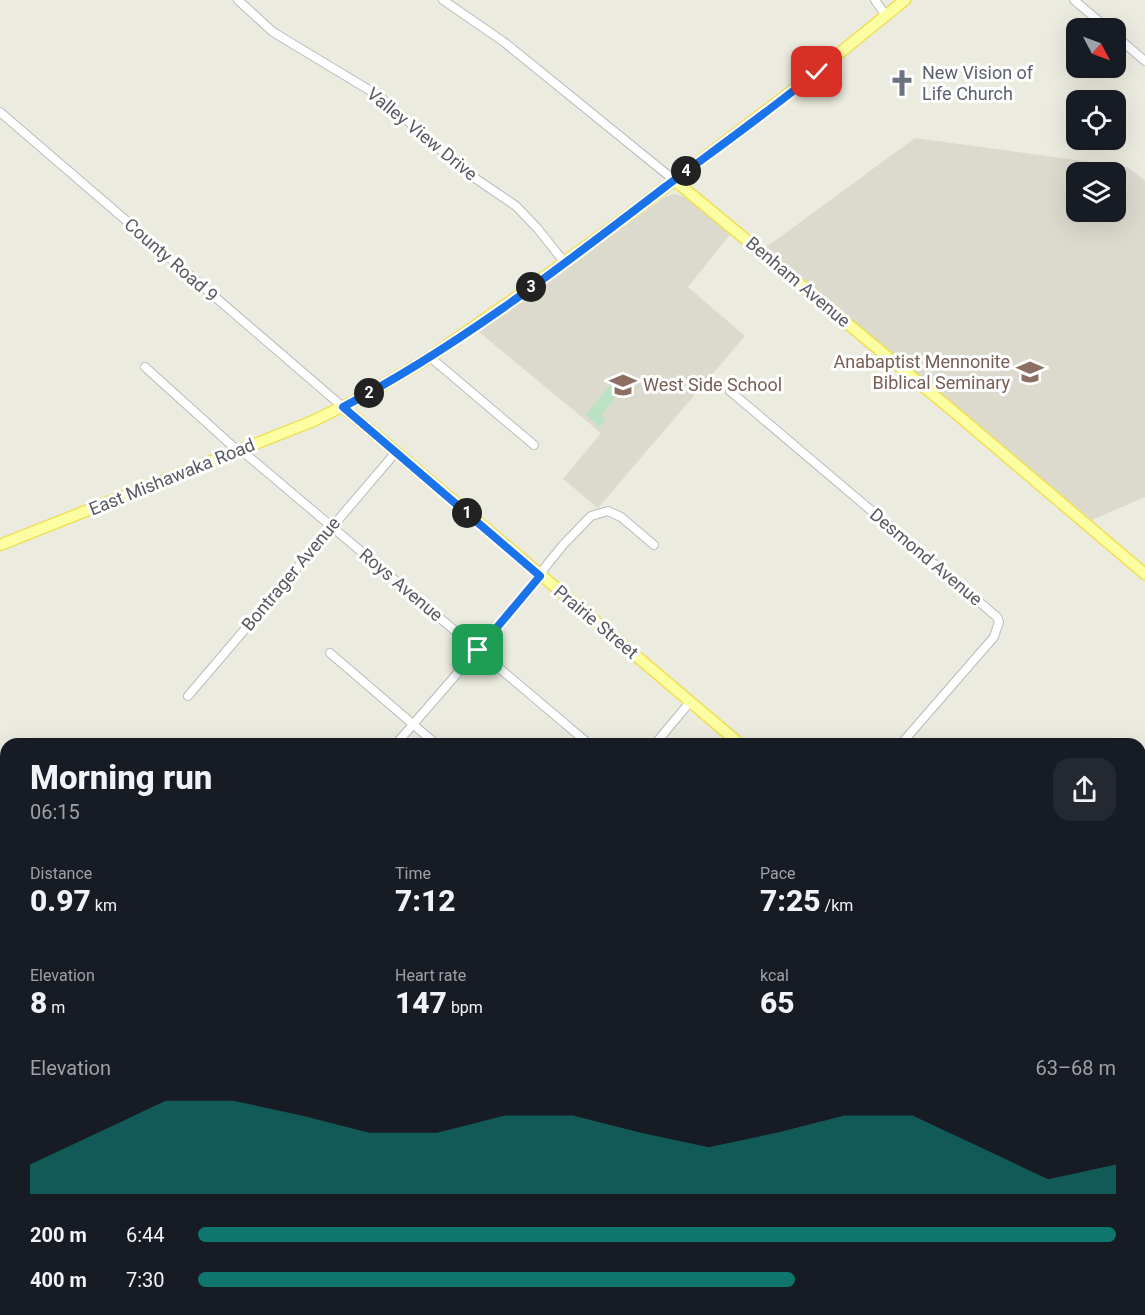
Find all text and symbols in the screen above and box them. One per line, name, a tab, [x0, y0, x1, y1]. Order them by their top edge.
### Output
north arrow	[1066, 18, 1126, 78]
map controls	[1066, 18, 1126, 222]
pin	[791, 46, 842, 97]
icon: check	[800, 55, 833, 88]
place label: New Vision of Life Church	[922, 62, 1034, 104]
church icon: New Vision of Life Church	[887, 68, 917, 98]
street label: Valley View Drive	[363, 83, 482, 185]
button: locate	[1066, 90, 1126, 150]
pin: 4	[671, 156, 701, 186]
text: 4	[681, 161, 691, 180]
button: layers	[1066, 162, 1126, 222]
street label: County Road 9	[120, 213, 222, 306]
street label: Benham Avenue	[742, 232, 855, 331]
pin: 3	[516, 272, 546, 302]
text: 3	[526, 277, 536, 296]
place label: Anabaptist Mennonite Biblical Seminary	[833, 351, 1010, 393]
school or university icon: Anabaptist Mennonite Biblical Seminary	[1015, 357, 1045, 387]
school or university icon: West Side School	[608, 370, 638, 400]
place label: West Side School	[643, 374, 782, 395]
pin: 2	[354, 378, 384, 408]
text: 2	[364, 383, 374, 402]
street label: East Mishawaka Road	[86, 434, 258, 519]
pin: 1	[452, 498, 482, 528]
text: 1	[462, 503, 472, 522]
street label: Desmond Avenue	[866, 504, 987, 610]
street label: Bontrager Avenue	[237, 513, 344, 635]
street label: Roys Avenue	[355, 544, 447, 626]
street label: Prairie Street	[550, 580, 643, 663]
pin	[452, 624, 503, 675]
icon: arrive	[461, 633, 494, 666]
text: Morning run	[30, 758, 212, 797]
button: share	[1053, 758, 1116, 821]
text: 06:15	[30, 800, 80, 824]
text: Distance	[30, 864, 92, 883]
text: Time	[395, 864, 431, 883]
text: Pace	[760, 864, 796, 883]
text: 0.97	[30, 883, 91, 918]
text: 7:12	[395, 883, 456, 918]
text: 7:25	[760, 883, 821, 918]
text: km	[91, 896, 117, 915]
text: /km	[821, 896, 853, 915]
text: Elevation	[30, 966, 95, 985]
text: Heart rate	[395, 966, 466, 985]
text: kcal	[760, 966, 789, 985]
text: 8	[30, 985, 47, 1020]
text: 147	[395, 985, 447, 1020]
text: 65	[760, 985, 795, 1020]
text: m	[47, 998, 65, 1017]
text: bpm	[447, 998, 483, 1017]
text: Elevation	[30, 1056, 111, 1080]
text: 63–68 m	[1035, 1056, 1116, 1080]
text: 200 m	[30, 1223, 87, 1247]
text: 6:44	[126, 1223, 165, 1247]
text: 400 m	[30, 1268, 87, 1292]
text: 7:30	[126, 1268, 165, 1292]

